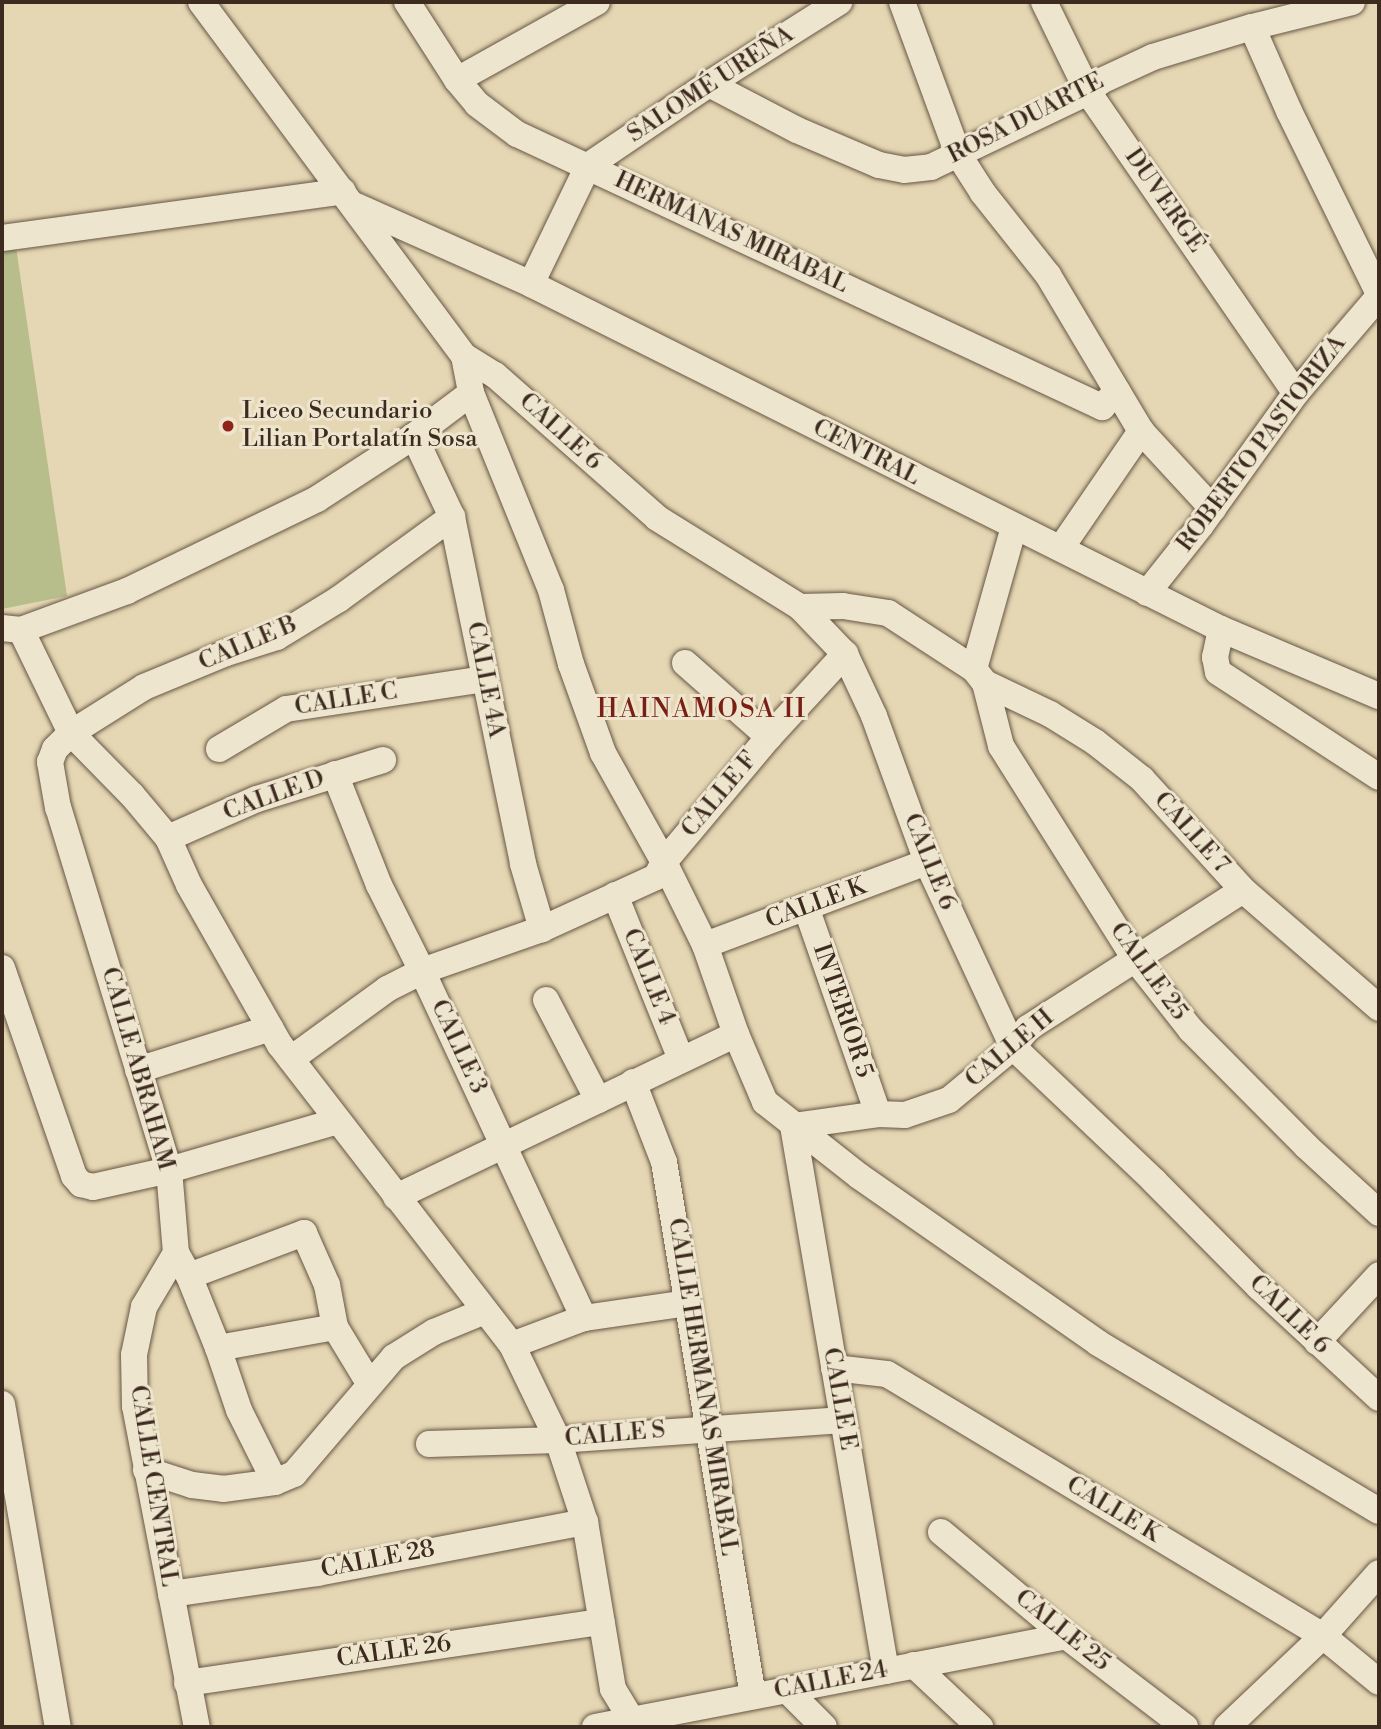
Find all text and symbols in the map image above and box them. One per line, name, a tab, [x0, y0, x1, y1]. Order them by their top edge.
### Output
street label: SALOMÉ UREÑA	[623, 21, 799, 149]
street label: ROSA DUARTE	[943, 67, 1109, 171]
street label: DUVERGÉ	[1118, 144, 1210, 258]
street label: HERMANAS MIRABAL	[610, 166, 852, 300]
street label: ROBERTO PASTORIZA	[1171, 330, 1353, 558]
street label: CALLE 6	[513, 387, 607, 477]
place label: Liceo Secundario Lilian Portalatín Sosa	[242, 398, 477, 454]
street label: CENTRAL	[808, 414, 924, 492]
marker: Liceo Secundario Lilian Portalatín Sosa	[220, 418, 236, 434]
street label: CALLE B	[195, 610, 301, 678]
street label: CALLE 4A	[460, 619, 510, 741]
street label: CALLE C	[293, 678, 399, 722]
district label: HAINAMOSA II	[598, 694, 806, 726]
street label: CALLE F	[676, 746, 764, 844]
street label: CALLE D	[219, 764, 329, 828]
street label: CALLE 7	[1147, 787, 1235, 879]
street label: CALLE 6	[897, 810, 961, 914]
street label: CALLE K	[762, 873, 870, 935]
street label: CALLE 25	[1103, 917, 1193, 1027]
street label: CALLE 4	[616, 925, 680, 1029]
street label: INTERIOR 5	[806, 940, 878, 1082]
street label: CALLE ABRAHAM	[94, 964, 180, 1174]
street label: CALLE 3	[424, 996, 492, 1098]
street label: CALLE H	[960, 1004, 1060, 1094]
street label: CALLE HERMANAS MIRABAL	[661, 1216, 743, 1558]
street label: CALLE 6	[1243, 1269, 1335, 1361]
street label: CALLE E	[816, 1346, 862, 1452]
street label: CALLE CENTRAL	[123, 1383, 183, 1589]
street label: CALLE S	[564, 1416, 666, 1454]
street label: CALLE K	[1061, 1471, 1165, 1549]
street label: CALLE 28	[319, 1535, 437, 1585]
street label: CALLE 25	[1009, 1584, 1115, 1678]
street label: CALLE 26	[335, 1630, 453, 1674]
street label: CALLE 24	[772, 1656, 890, 1706]

